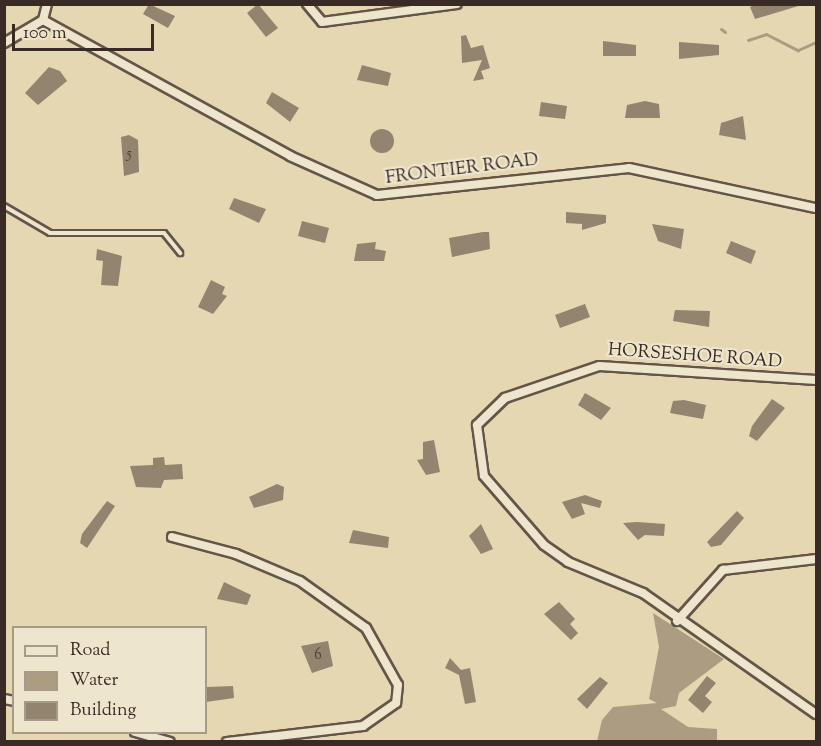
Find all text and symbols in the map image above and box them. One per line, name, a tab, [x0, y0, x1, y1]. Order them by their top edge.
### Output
scale bar	[15, 12, 158, 50]
text: 100 m	[23, 21, 67, 47]
house number: 5	[126, 146, 132, 164]
street label: FRONTIER ROAD	[384, 150, 540, 190]
street label: HORSESHOE ROAD	[607, 340, 783, 374]
legend	[12, 626, 207, 734]
text: Road	[70, 638, 110, 664]
house number: 6	[314, 647, 322, 665]
text: Water	[70, 668, 118, 694]
text: Building	[70, 698, 136, 724]

